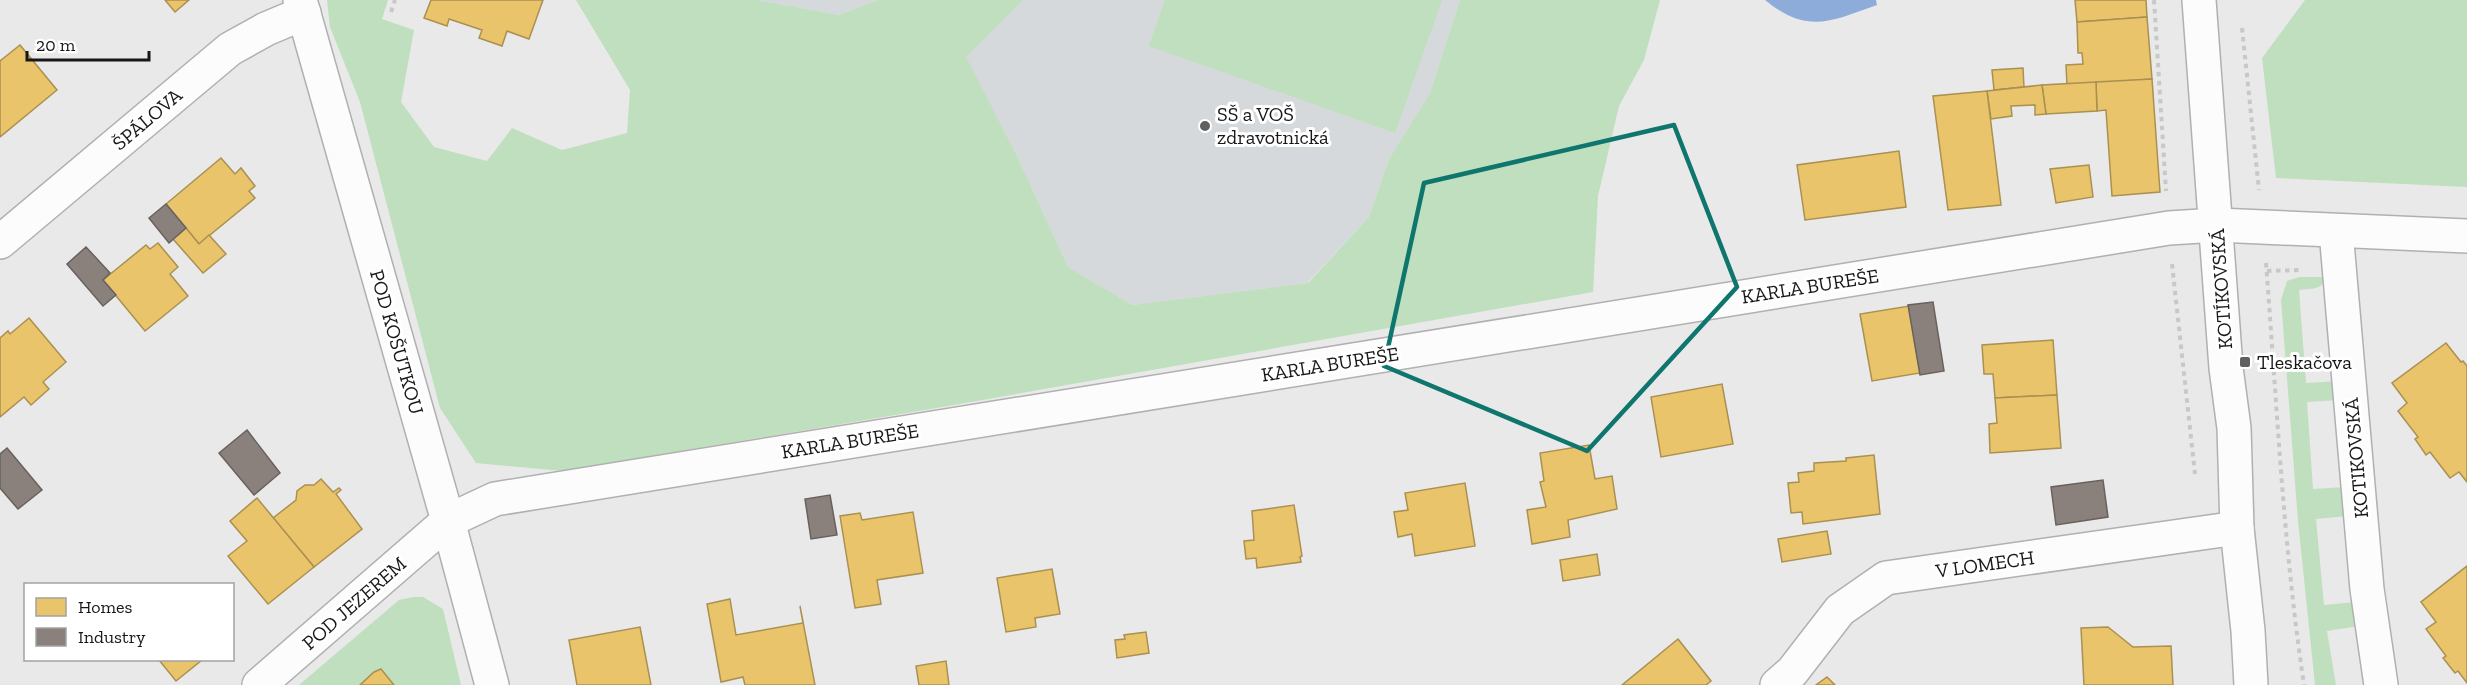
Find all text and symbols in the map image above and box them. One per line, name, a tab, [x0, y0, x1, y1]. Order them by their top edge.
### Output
scale bar	[27, 24, 148, 62]
text: 20 m	[36, 34, 76, 56]
street label: ŠPÁLOVA	[107, 82, 188, 155]
place label: SŠ a VOŠ zdravotnická	[1217, 102, 1329, 149]
marker: SŠ a VOŠ zdravotnická	[1198, 119, 1212, 133]
street label: KOTÍKOVSKÁ	[2205, 227, 2237, 350]
street label: KARLA BUREŠE	[1740, 263, 1880, 309]
street label: POD KOŠUTKOU	[365, 267, 429, 417]
street label: KARLA BUREŠE	[1260, 341, 1400, 387]
place label: Tleskačova	[2257, 350, 2352, 374]
marker: Tleskačova	[2238, 355, 2252, 369]
street label: KOTIKOVSKÁ	[2339, 396, 2373, 519]
street label: KARLA BUREŠE	[780, 418, 920, 464]
street label: V LOMECH	[1933, 545, 2036, 583]
street label: POD JEZEREM	[297, 551, 411, 655]
legend	[24, 583, 234, 661]
text: Homes	[78, 596, 132, 618]
text: Industry	[78, 626, 146, 648]

